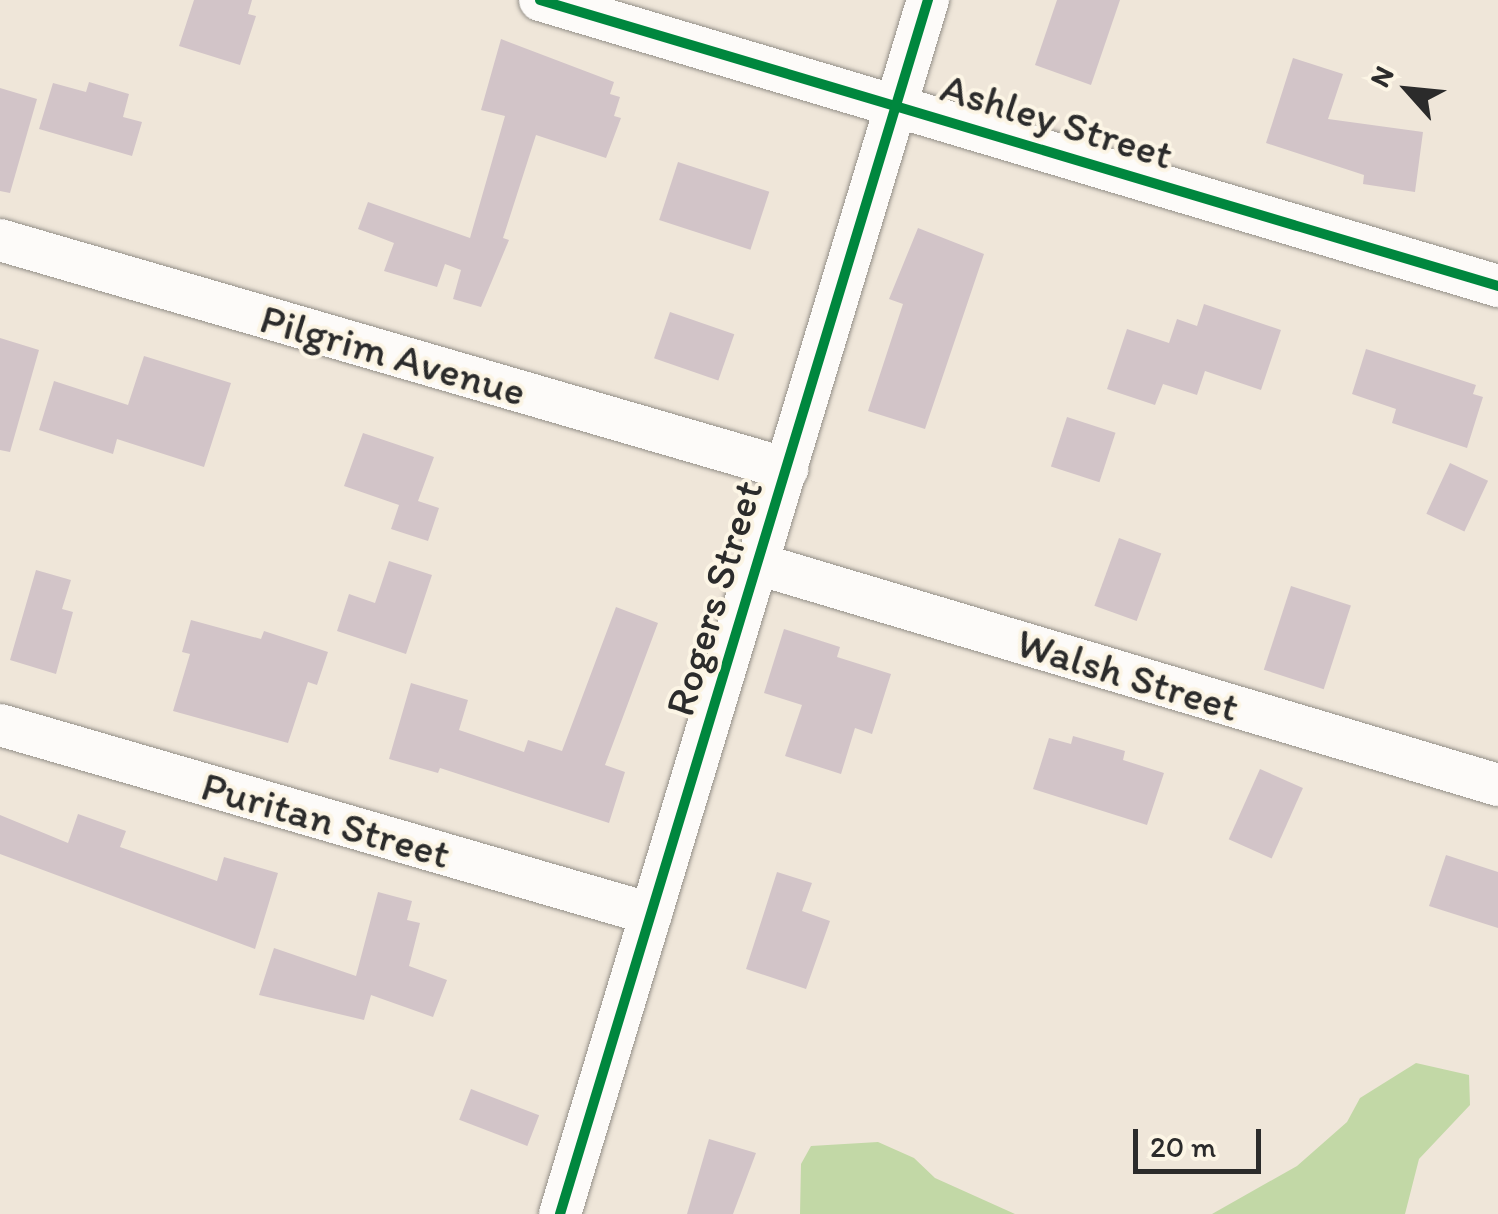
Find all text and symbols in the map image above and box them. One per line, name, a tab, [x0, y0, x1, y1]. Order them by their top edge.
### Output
north arrow	[1358, 40, 1458, 140]
text: N	[1362, 60, 1401, 93]
street label: Ashley Street	[935, 62, 1179, 180]
street label: Pilgrim Avenue	[256, 293, 530, 417]
street label: Rogers Street	[654, 474, 774, 722]
street label: Walsh Street	[1011, 617, 1245, 733]
street label: Puritan Street	[196, 760, 456, 880]
scale bar	[1138, 1109, 1266, 1171]
text: 20 m	[1150, 1128, 1216, 1165]

